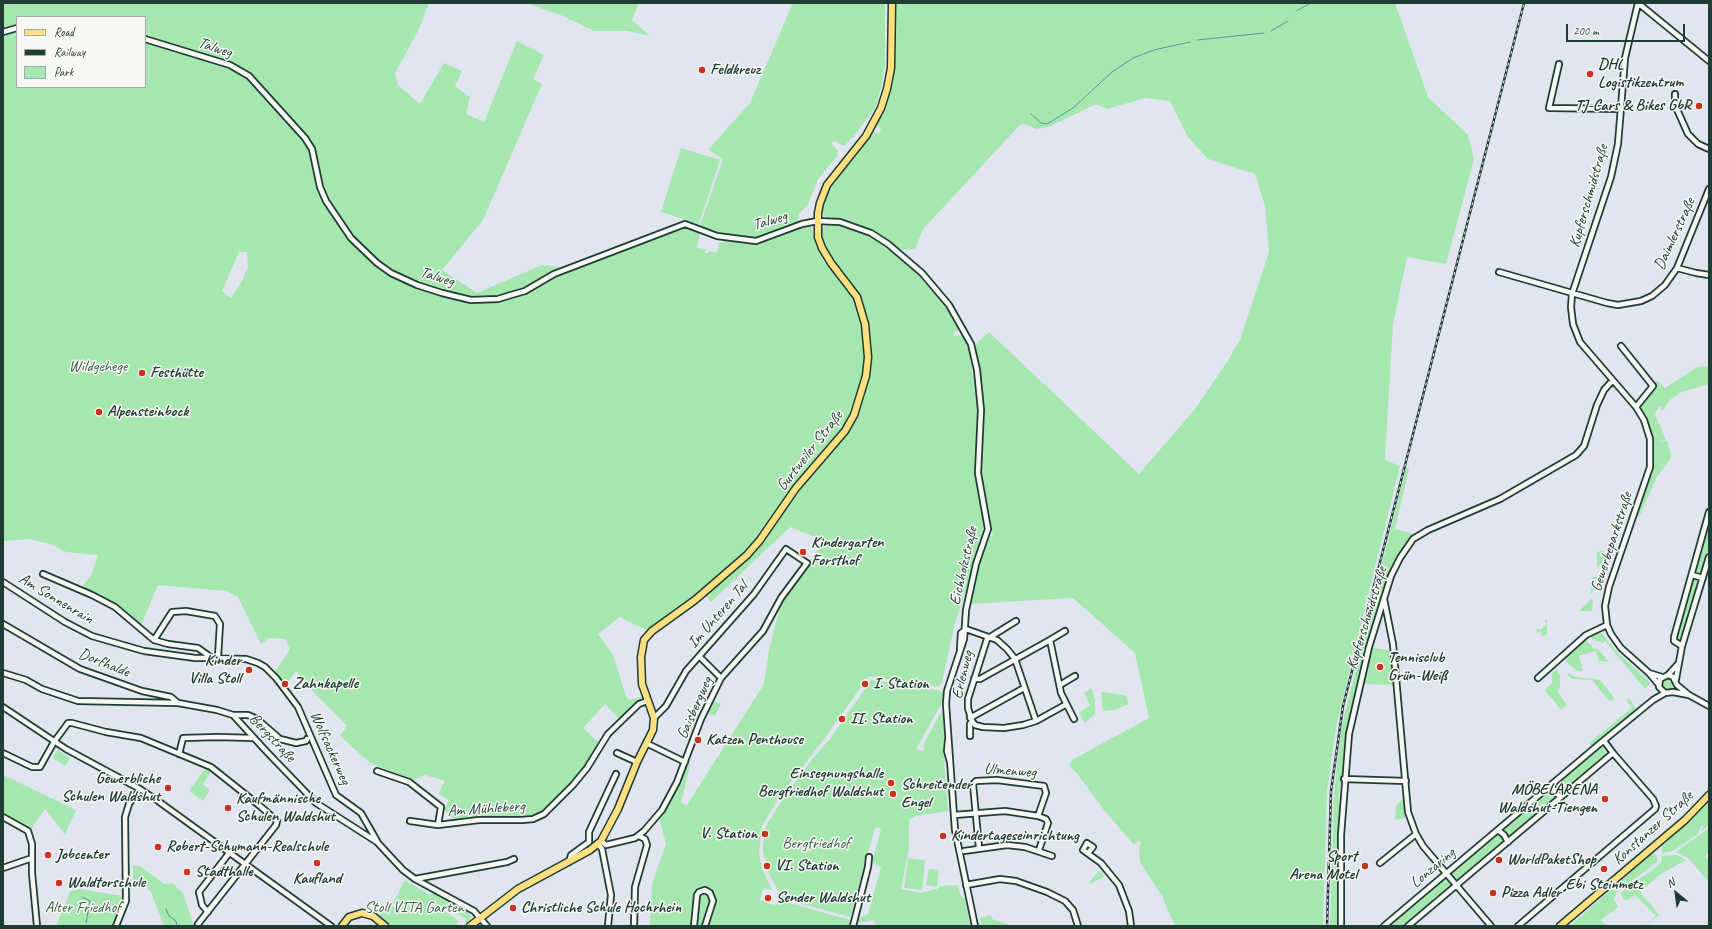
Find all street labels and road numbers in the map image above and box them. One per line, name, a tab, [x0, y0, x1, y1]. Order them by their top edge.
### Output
street label: Talweg	[196, 34, 234, 62]
street label: Kupferschmidstraße	[1565, 142, 1613, 250]
street label: Daimlerstraße	[1650, 195, 1700, 273]
street label: Talweg	[751, 207, 789, 235]
street label: Talweg	[418, 263, 456, 291]
street label: Gurtweiler Straße	[773, 407, 847, 495]
street label: Gewerbeparkstraße	[1587, 490, 1637, 594]
street label: Eichholzstraße	[946, 525, 982, 607]
street label: Kupferschmidstraße	[1342, 564, 1392, 672]
street label: Am Sonnenrain	[15, 569, 97, 629]
street label: Im Unteren Tal	[684, 578, 752, 652]
street label: Dorfhalde	[76, 644, 132, 682]
street label: Erlenweg	[948, 649, 978, 701]
street label: Gaisbergweg	[673, 674, 717, 742]
street label: Wolfsackerweg	[305, 708, 355, 788]
street label: Bergstraße	[245, 710, 299, 766]
street label: Ulmenweg	[983, 760, 1037, 782]
street label: Konstanzer Straße	[1609, 787, 1697, 869]
street label: Am Mühleberg	[447, 797, 525, 821]
street label: Lonzaring	[1407, 844, 1459, 892]

